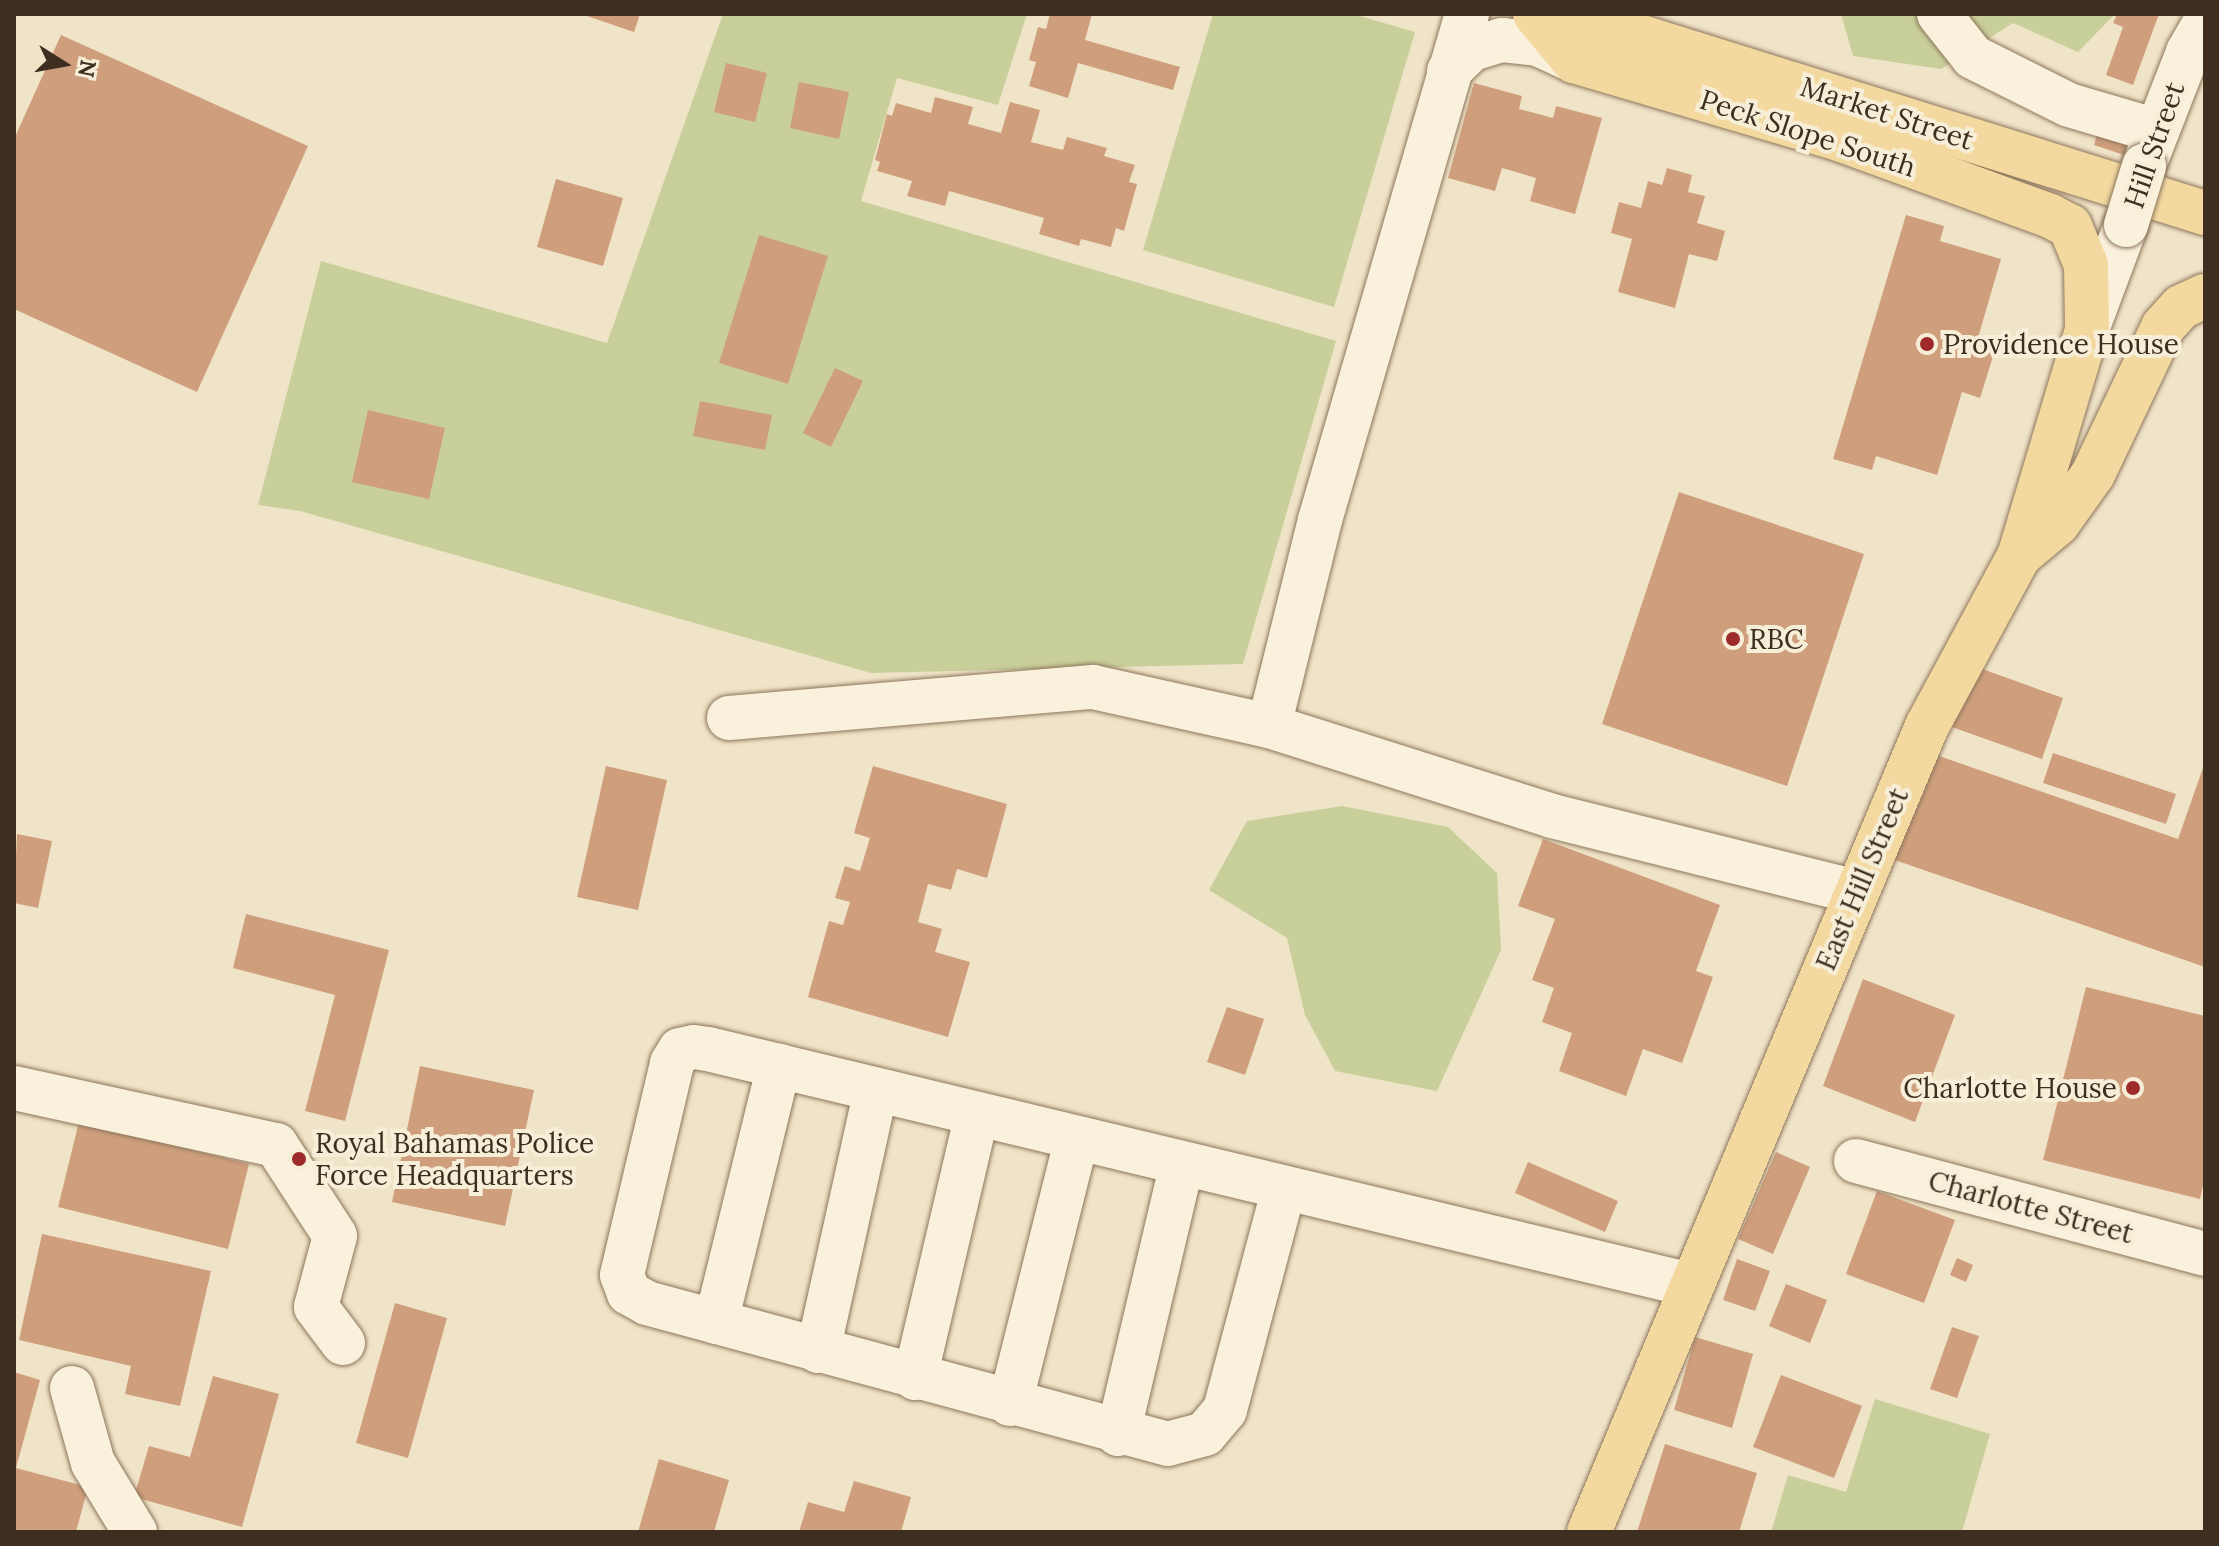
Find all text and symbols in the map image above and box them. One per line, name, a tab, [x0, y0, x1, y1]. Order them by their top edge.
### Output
north arrow	[24, 24, 104, 104]
text: N	[72, 58, 103, 80]
street label: Market Street	[1796, 69, 1978, 157]
street label: Hill Street	[2117, 77, 2191, 213]
street label: Peck Slope South	[1696, 82, 1920, 184]
place label: Providence House	[1943, 327, 2179, 361]
marker: Providence House	[1918, 335, 1936, 353]
place label: RBC	[1749, 622, 1804, 656]
marker: RBC	[1724, 630, 1742, 648]
street label: East Hill Street	[1809, 783, 1915, 975]
place label: Charlotte House	[1903, 1071, 2117, 1105]
marker: Charlotte House	[2124, 1079, 2142, 1097]
place label: Royal Bahamas Police Force Headquarters	[315, 1126, 594, 1192]
marker: Royal Bahamas Police Force Headquarters	[290, 1150, 308, 1168]
street label: Charlotte Street	[1925, 1164, 2137, 1250]

